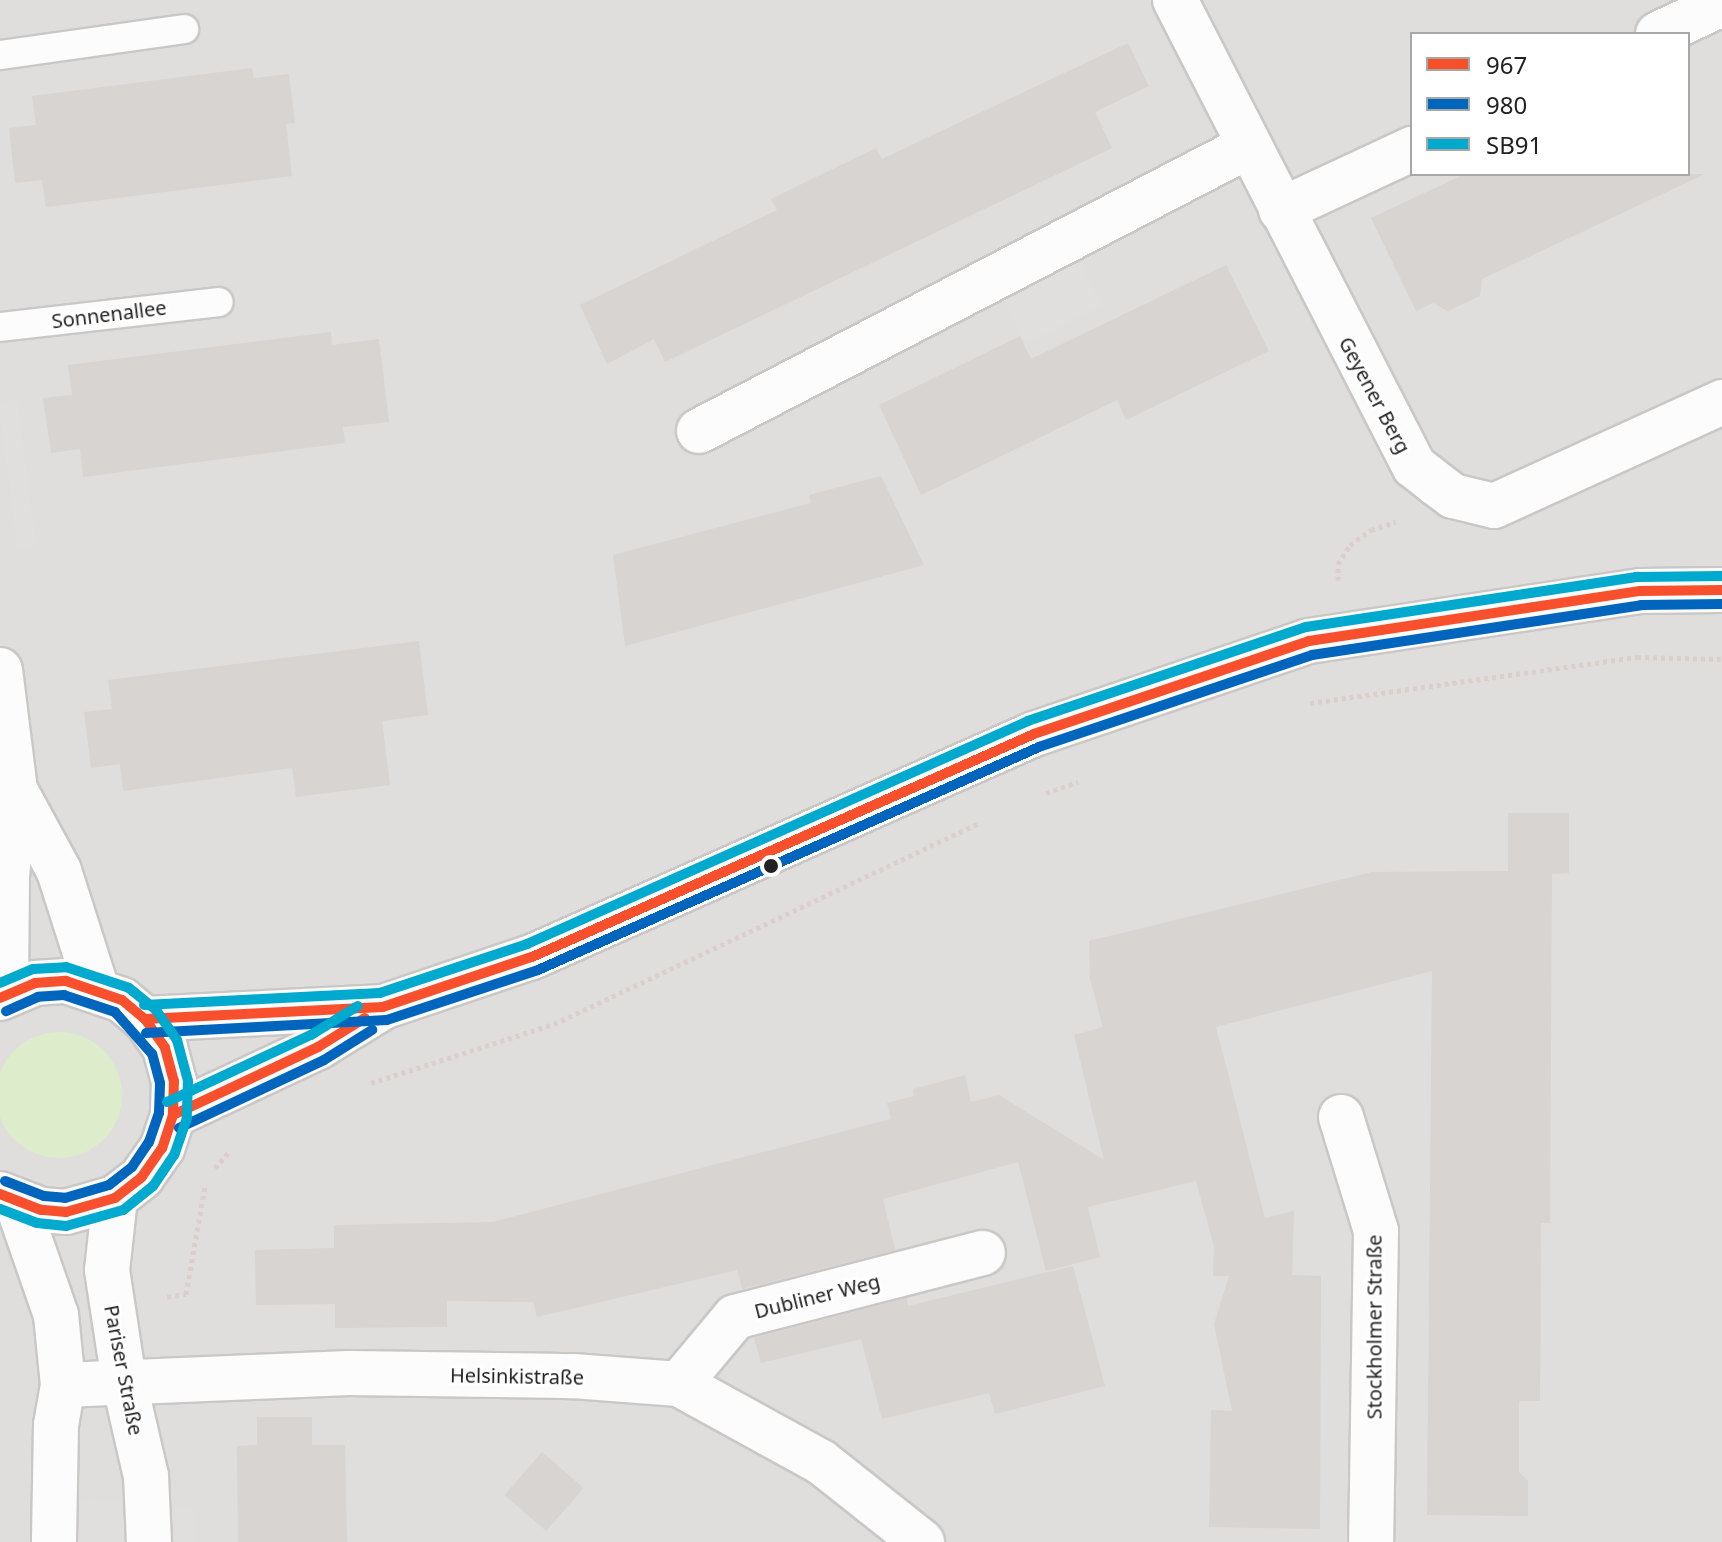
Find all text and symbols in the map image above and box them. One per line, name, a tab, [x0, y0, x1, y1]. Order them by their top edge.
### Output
legend	[1410, 32, 1690, 176]
text: 967	[1486, 48, 1527, 81]
text: 980	[1486, 88, 1527, 121]
text: SB91	[1486, 128, 1542, 161]
street label: Sonnenallee	[50, 295, 168, 333]
street label: Geyener Berg	[1334, 333, 1416, 457]
unlabelled marker	[763, 858, 779, 874]
street label: Stockholmer Straße	[1362, 1235, 1386, 1419]
street label: Dubliner Weg	[752, 1269, 882, 1323]
street label: Pariser Straße	[100, 1303, 148, 1437]
street label: Helsinkistraße	[450, 1363, 584, 1389]

